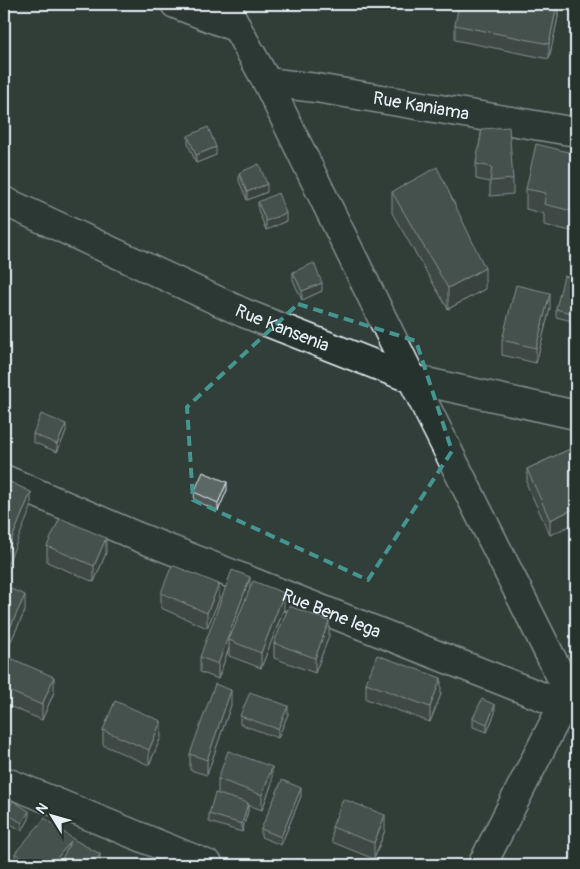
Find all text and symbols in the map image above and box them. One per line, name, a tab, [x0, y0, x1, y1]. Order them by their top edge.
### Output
street label: Rue Kaniama	[371, 87, 471, 126]
street label: Rue Kansenia	[231, 299, 332, 357]
street label: Rue Bene lega	[278, 584, 384, 644]
north arrow	[28, 792, 78, 842]
text: N	[32, 800, 52, 817]

